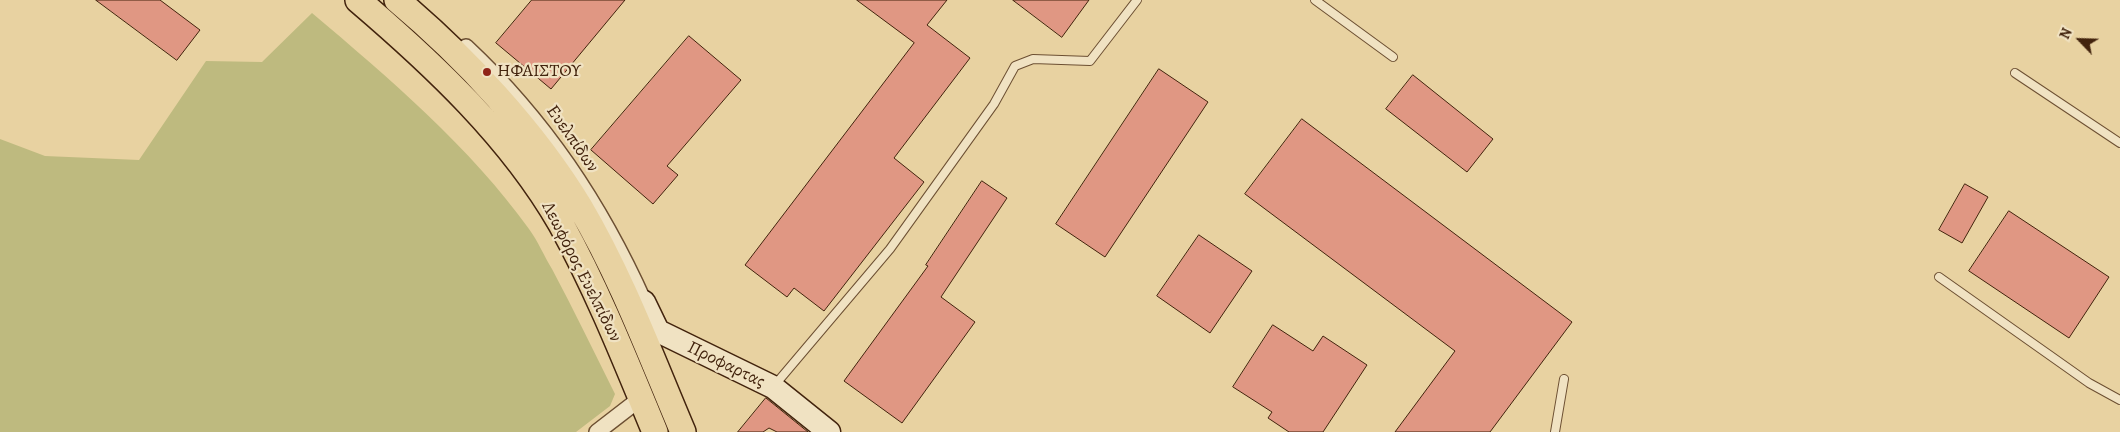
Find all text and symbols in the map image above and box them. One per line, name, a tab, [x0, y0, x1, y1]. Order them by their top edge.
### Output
north arrow	[2055, 15, 2105, 65]
text: N	[2055, 25, 2077, 42]
place label: ΗΦΑΙΣΤΟΥ	[497, 61, 581, 83]
marker: ΗΦΑΙΣΤΟΥ	[481, 66, 493, 78]
street label: Ευελπίδων	[541, 101, 603, 177]
street label: Λεωφόρος Ευελπίδων	[536, 198, 626, 346]
street label: Προφαρτας	[684, 337, 768, 393]

